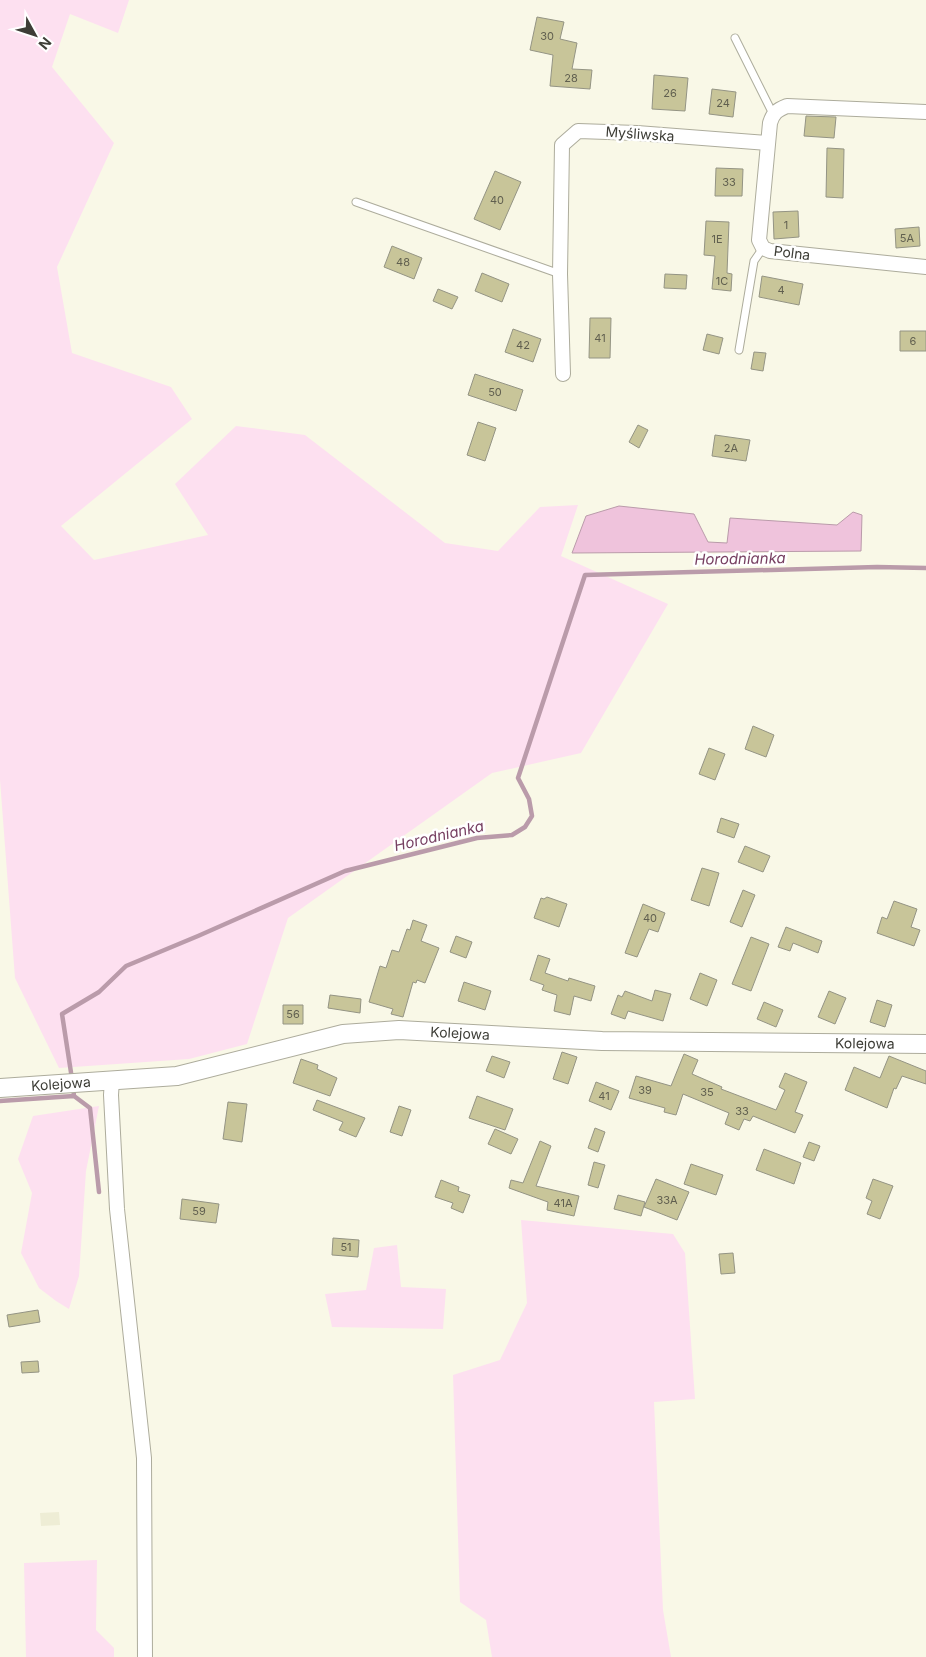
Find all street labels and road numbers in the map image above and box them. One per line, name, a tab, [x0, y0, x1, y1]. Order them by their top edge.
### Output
street label: Myśliwska	[605, 123, 675, 144]
street label: Polna	[773, 242, 811, 263]
street label: Kolejowa	[430, 1023, 490, 1043]
street label: Kolejowa	[835, 1034, 895, 1052]
street label: Kolejowa	[30, 1073, 91, 1094]

